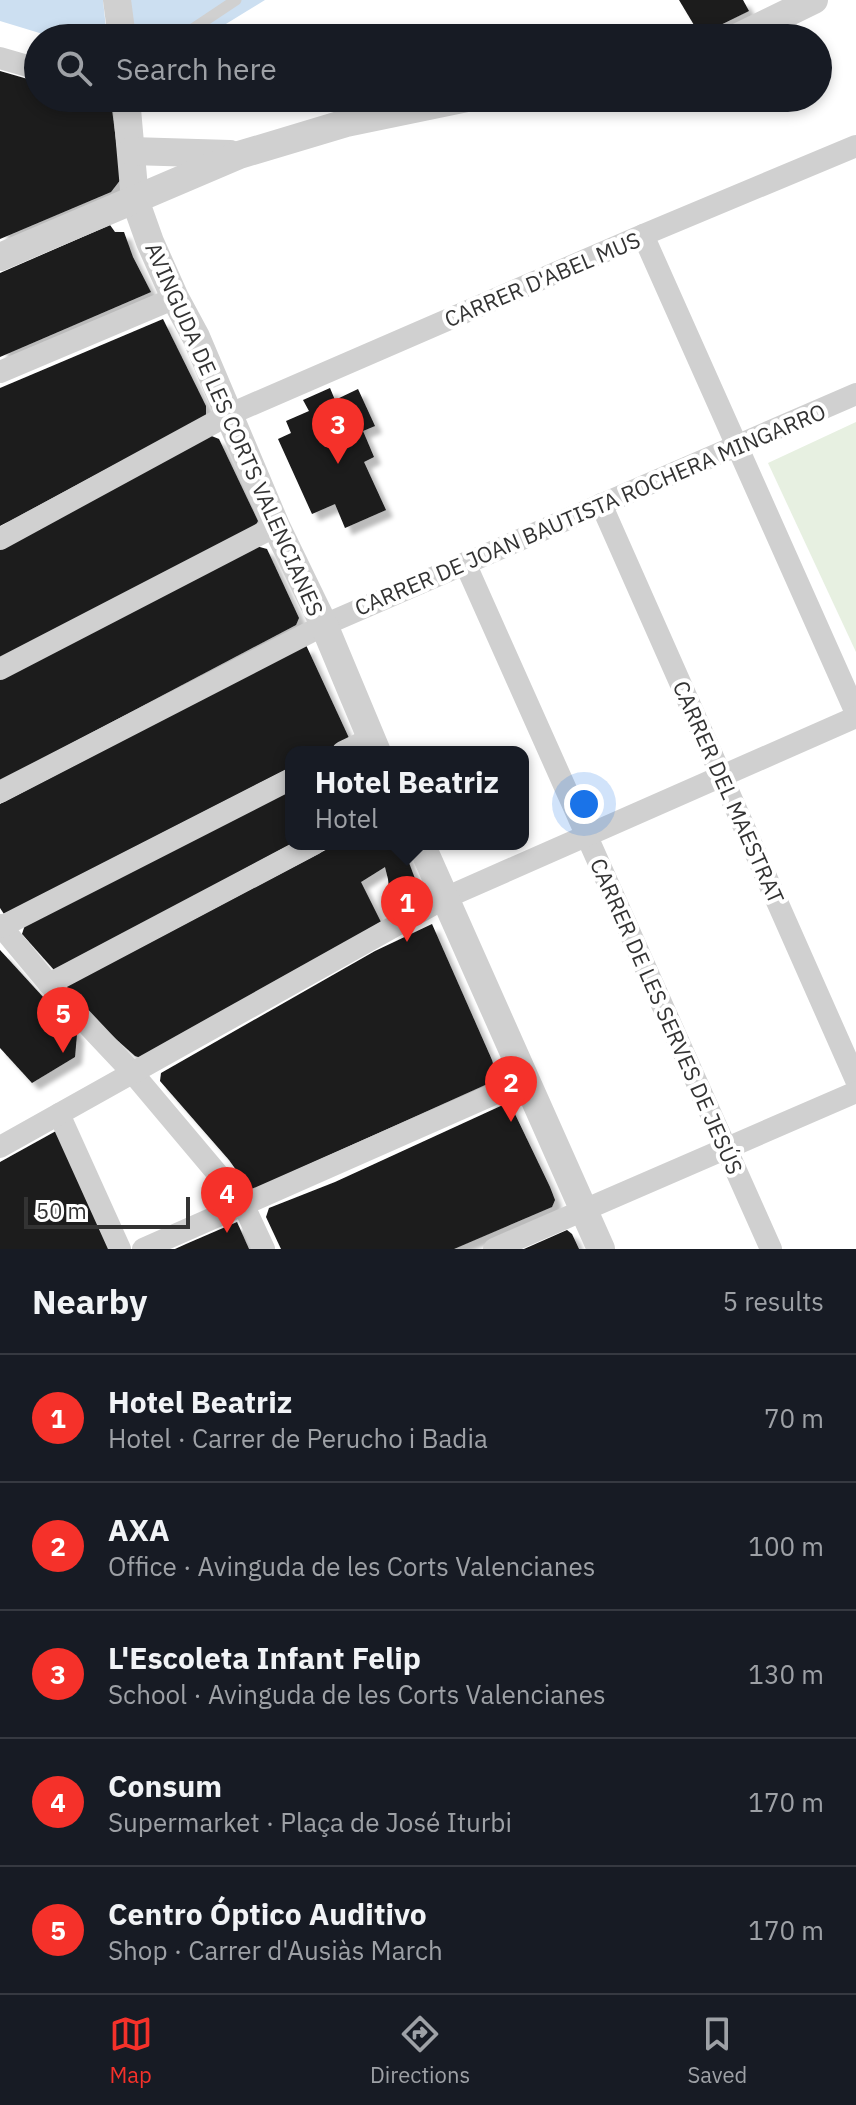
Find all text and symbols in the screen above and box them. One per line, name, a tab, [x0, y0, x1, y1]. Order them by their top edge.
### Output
search box	[24, 24, 832, 112]
icon: search	[52, 46, 96, 90]
text: Search here	[116, 49, 277, 88]
street label: CARRER D'ABEL MUS	[440, 225, 644, 333]
street label: AVINGUDA DE LES CORTS VALENCIANES	[139, 238, 331, 620]
street label: CARRER DE JOAN BAUTISTA ROCHERA MINGARRO	[350, 396, 830, 622]
pin: 3	[312, 398, 364, 464]
street label: CARRER DEL MAESTRAT	[667, 676, 791, 908]
popup	[285, 746, 529, 850]
text: Hotel Beatriz	[315, 762, 499, 801]
your location	[564, 784, 604, 824]
text: Hotel	[315, 801, 378, 835]
street label: CARRER DE LES SERVES DE JESÚS	[584, 853, 750, 1179]
pin: 1	[381, 876, 433, 942]
pin: 5	[37, 987, 89, 1053]
pin: 2	[485, 1056, 537, 1122]
pin: 4	[201, 1167, 253, 1233]
scale bar	[24, 1193, 190, 1229]
text: 50 m	[36, 1196, 87, 1225]
text: Nearby	[32, 1279, 147, 1323]
text: 5 results	[722, 1284, 824, 1318]
text: Hotel Beatriz	[108, 1382, 292, 1421]
text: 1	[50, 1401, 66, 1435]
text: 70 m	[764, 1401, 824, 1435]
text: Hotel · Carrer de Perucho i Badia	[108, 1421, 488, 1455]
text: AXA	[108, 1510, 170, 1549]
text: 2	[50, 1529, 66, 1563]
text: 100 m	[748, 1529, 824, 1563]
text: Office · Avinguda de les Corts Valencianes	[108, 1549, 595, 1583]
text: L'Escoleta Infant Felip	[108, 1638, 421, 1677]
text: 3	[50, 1657, 66, 1691]
text: 130 m	[748, 1657, 824, 1691]
text: School · Avinguda de les Corts Valencianes	[108, 1677, 606, 1711]
text: Consum	[108, 1766, 222, 1805]
text: 4	[50, 1785, 66, 1819]
text: 170 m	[748, 1785, 824, 1819]
text: Supermarket · Plaça de José Iturbi	[108, 1805, 512, 1839]
text: Centro Óptico Auditivo	[108, 1894, 427, 1933]
text: 5	[50, 1913, 66, 1947]
text: 170 m	[748, 1913, 824, 1947]
text: Shop · Carrer d'Ausiàs March	[108, 1933, 443, 1967]
tab: Map	[109, 2012, 153, 2089]
tab: Directions	[370, 2012, 470, 2089]
tab: Saved	[687, 2012, 747, 2089]

